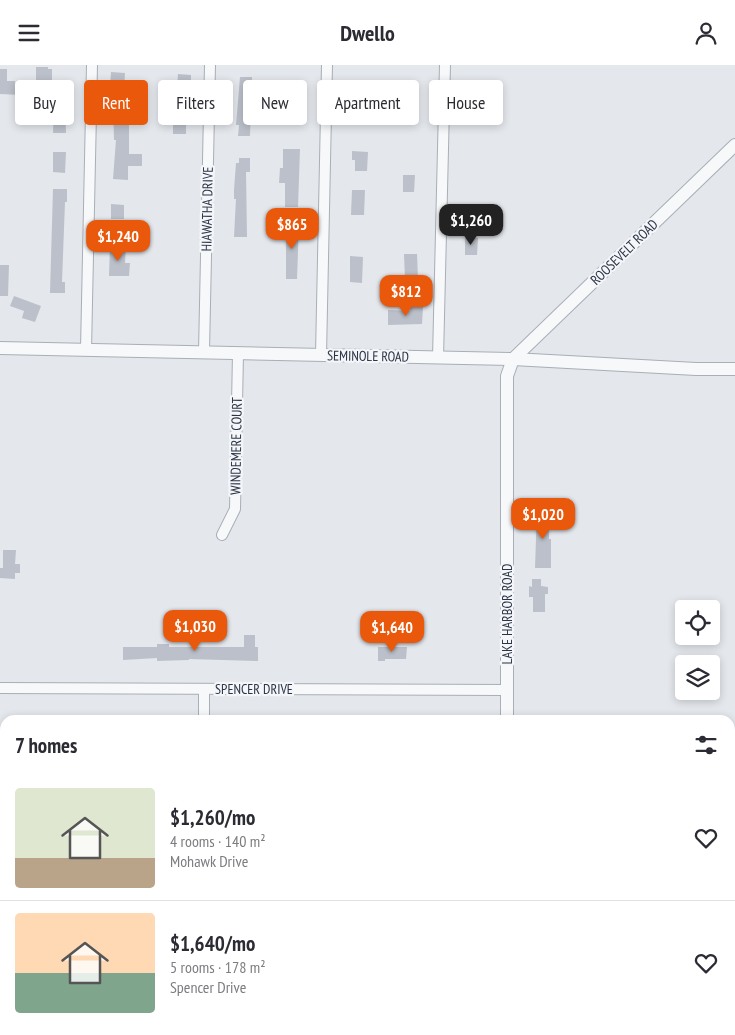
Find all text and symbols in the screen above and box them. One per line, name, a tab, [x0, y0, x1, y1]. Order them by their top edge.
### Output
icon: menu	[15, 19, 43, 47]
text: Dwello	[340, 19, 395, 47]
icon: person	[692, 19, 720, 47]
chip: Buy	[15, 80, 74, 125]
chip: Rent	[84, 80, 148, 125]
chip: Filters	[158, 80, 233, 125]
chip: New	[243, 80, 307, 125]
chip: Apartment	[317, 80, 419, 125]
chip: House	[429, 80, 503, 125]
street label: HIAWATHA DRIVE	[197, 167, 217, 251]
pin: $1,260	[430, 203, 512, 246]
pin: $865	[262, 207, 322, 250]
text: $1,260	[450, 210, 492, 230]
text: $865	[277, 214, 307, 234]
street label: ROOSEVELT ROAD	[586, 215, 662, 289]
pin: $1,240	[77, 219, 159, 262]
text: $1,240	[97, 226, 139, 246]
pin: $812	[376, 275, 436, 317]
text: $812	[391, 281, 421, 301]
street label: SEMINOLE ROAD	[327, 346, 409, 366]
street label: WINDEMERE COURT	[226, 396, 246, 495]
pin: $1,020	[502, 497, 584, 540]
text: $1,020	[522, 504, 564, 524]
street label: LAKE HARBOR ROAD	[498, 564, 516, 664]
map controls	[675, 600, 720, 700]
button: locate	[675, 600, 720, 645]
pin: $1,030	[154, 609, 236, 652]
pin: $1,640	[351, 611, 433, 653]
text: $1,030	[174, 616, 216, 636]
text: $1,640	[371, 617, 413, 637]
button: layers	[675, 655, 720, 700]
street label: SPENCER DRIVE	[215, 680, 293, 698]
icon: filters	[692, 731, 720, 759]
text: 7 homes	[15, 732, 77, 759]
text: $1,260/mo	[170, 804, 255, 831]
icon: home	[55, 808, 115, 868]
icon: heart	[692, 824, 720, 852]
text: 4 rooms · 140 m²	[170, 831, 266, 851]
text: Mohawk Drive	[170, 851, 248, 871]
text: $1,640/mo	[170, 930, 255, 957]
icon: home	[55, 933, 115, 993]
icon: heart	[692, 949, 720, 977]
text: 5 rooms · 178 m²	[170, 957, 266, 977]
text: Spencer Drive	[170, 977, 246, 997]

